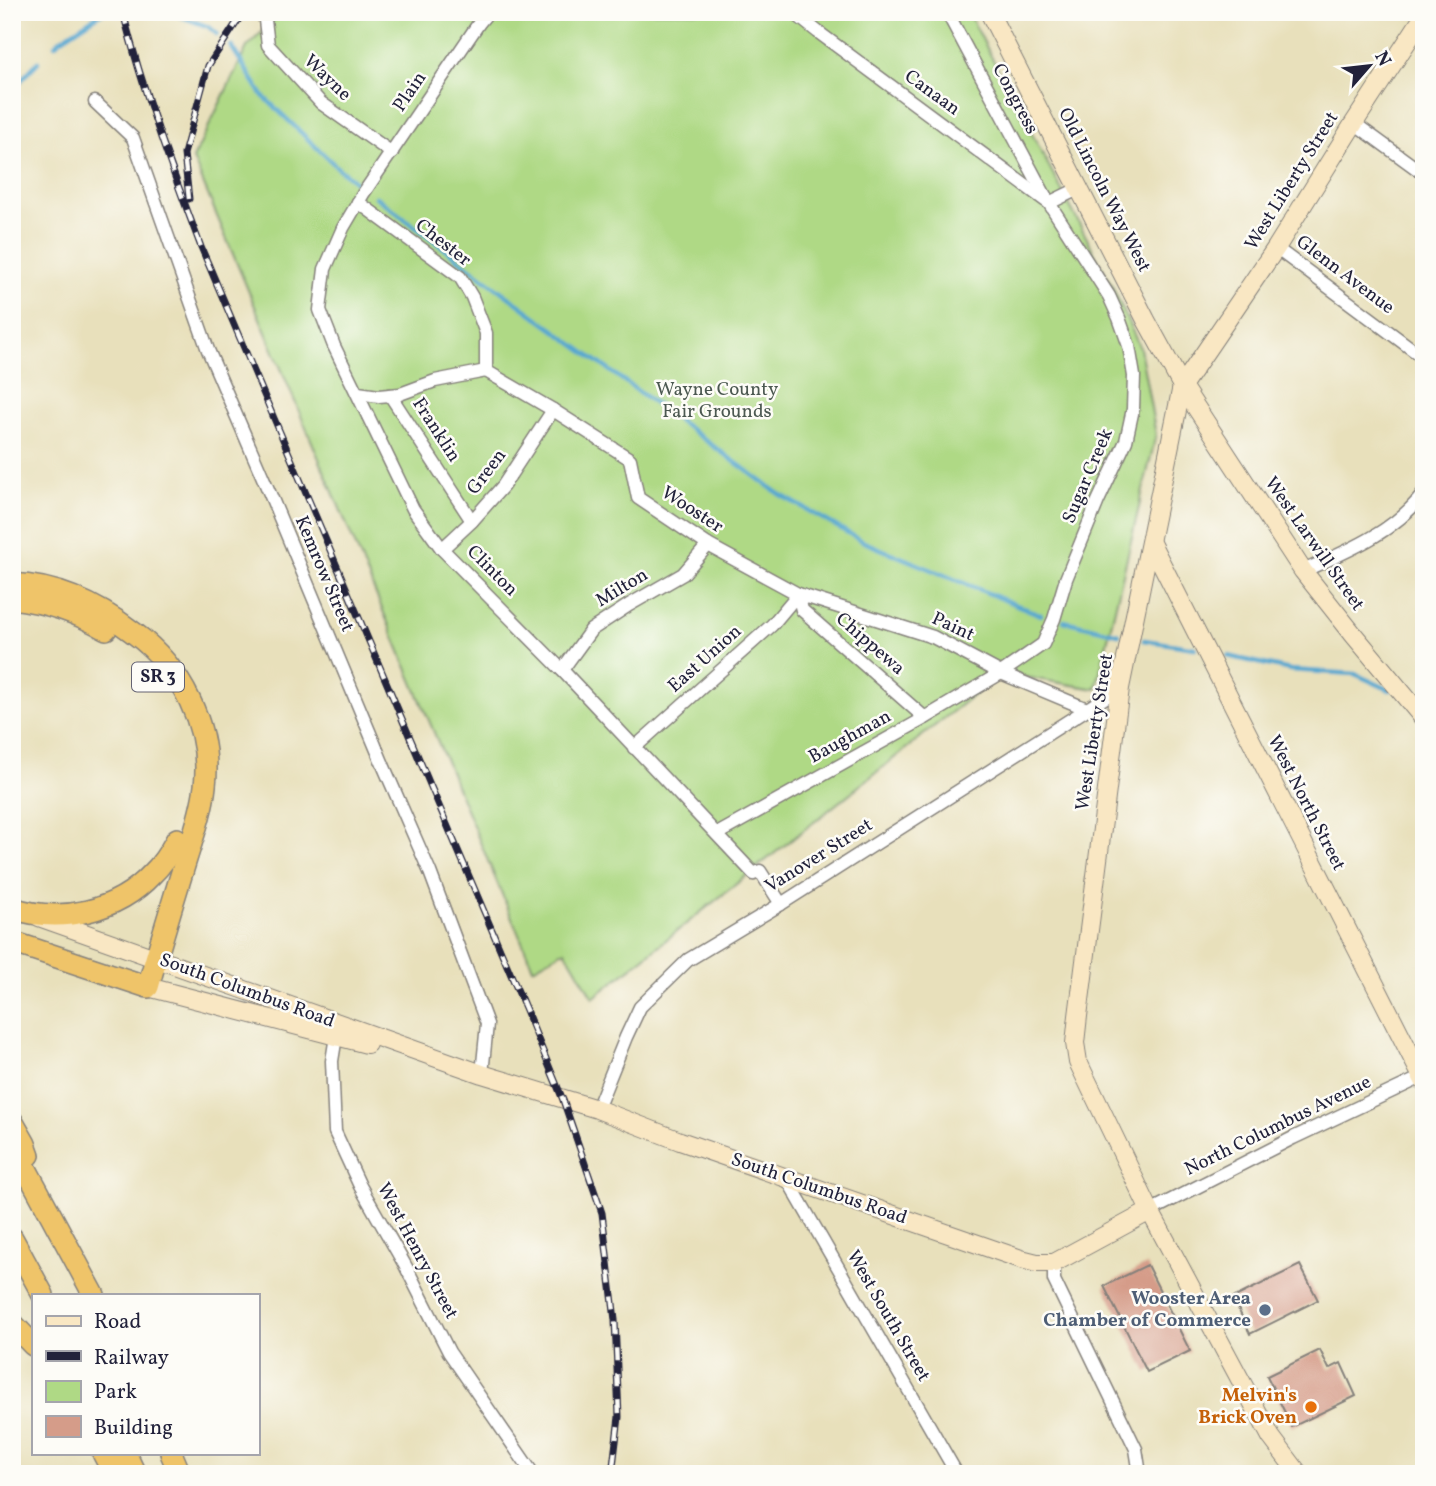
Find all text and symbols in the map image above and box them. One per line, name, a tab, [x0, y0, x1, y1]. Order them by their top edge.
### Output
north arrow	[1334, 32, 1404, 102]
text: N	[1368, 47, 1397, 71]
street label: Wayne	[297, 49, 357, 107]
street label: Congress	[985, 59, 1045, 139]
street label: Canaan	[899, 64, 965, 122]
street label: Plain	[387, 67, 433, 117]
street label: Old Lincoln Way West	[1051, 103, 1157, 277]
street label: West Liberty Street	[1239, 106, 1345, 255]
street label: Chester	[410, 213, 476, 273]
street label: Glenn Avenue	[1290, 229, 1400, 321]
park label: Wayne County Fair Grounds	[656, 377, 778, 425]
street label: Franklin	[405, 393, 467, 467]
street label: Sugar Creek	[1056, 424, 1120, 528]
street label: Green	[461, 444, 513, 500]
street label: West Larwill Street	[1258, 472, 1370, 617]
street label: Wooster	[656, 480, 728, 540]
street label: Kemrow Street	[288, 512, 360, 636]
street label: Clinton	[461, 540, 523, 602]
street label: Milton	[591, 562, 653, 614]
street label: Paint	[927, 606, 979, 648]
street label: Chippewa	[830, 607, 910, 681]
street label: East Union	[663, 619, 747, 699]
street label: West Liberty Street	[1070, 651, 1120, 812]
road number: SR 3	[132, 662, 184, 692]
street label: Baughman	[804, 704, 896, 770]
street label: West North Street	[1261, 731, 1352, 876]
street label: Vanover Street	[760, 812, 878, 899]
street label: South Columbus Road	[156, 947, 338, 1035]
street label: North Columbus Avenue	[1180, 1069, 1376, 1183]
street label: South Columbus Road	[727, 1147, 911, 1231]
street label: West Henry Street	[370, 1178, 464, 1324]
street label: West South Street	[840, 1245, 936, 1387]
place label: Wooster Area Chamber of Commerce	[1043, 1286, 1251, 1334]
legend	[32, 1294, 259, 1454]
marker: Wooster Area Chamber of Commerce	[1257, 1302, 1273, 1318]
text: Road	[94, 1308, 141, 1337]
text: Railway	[94, 1344, 170, 1373]
text: Park	[94, 1378, 137, 1407]
place label: Melvin's Brick Oven	[1198, 1383, 1297, 1431]
marker: Melvin's Brick Oven	[1303, 1399, 1319, 1415]
text: Building	[94, 1414, 173, 1443]

